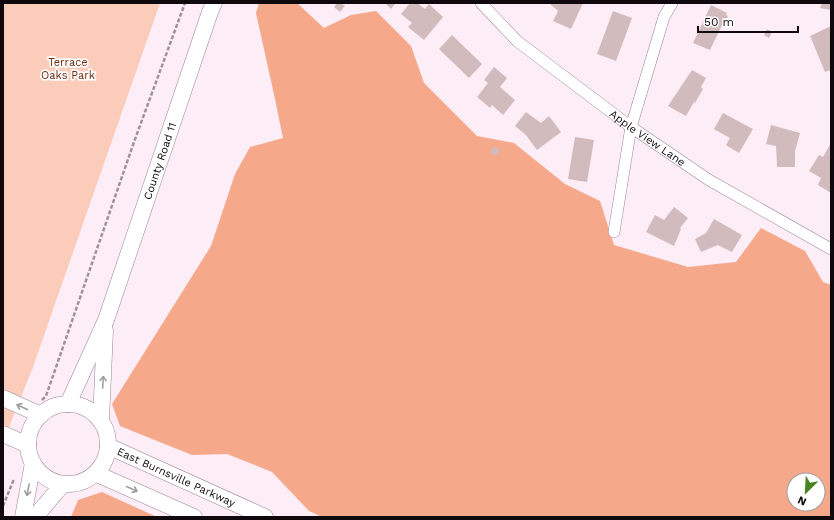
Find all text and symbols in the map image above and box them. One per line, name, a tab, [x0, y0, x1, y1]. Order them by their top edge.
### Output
scale bar	[698, 8, 798, 34]
text: 50 m	[704, 15, 734, 29]
park label: Terrace Oaks Park	[41, 56, 95, 82]
street label: Apple View Lane	[607, 107, 688, 169]
street label: County Road 11	[141, 121, 179, 201]
one-way arrow	[99, 376, 106, 389]
one-way arrow	[16, 402, 28, 410]
street label: East Burnsville Parkway	[115, 445, 238, 510]
north arrow	[786, 472, 826, 512]
one-way arrow	[24, 483, 32, 496]
one-way arrow	[126, 486, 138, 494]
text: N	[796, 493, 809, 508]

